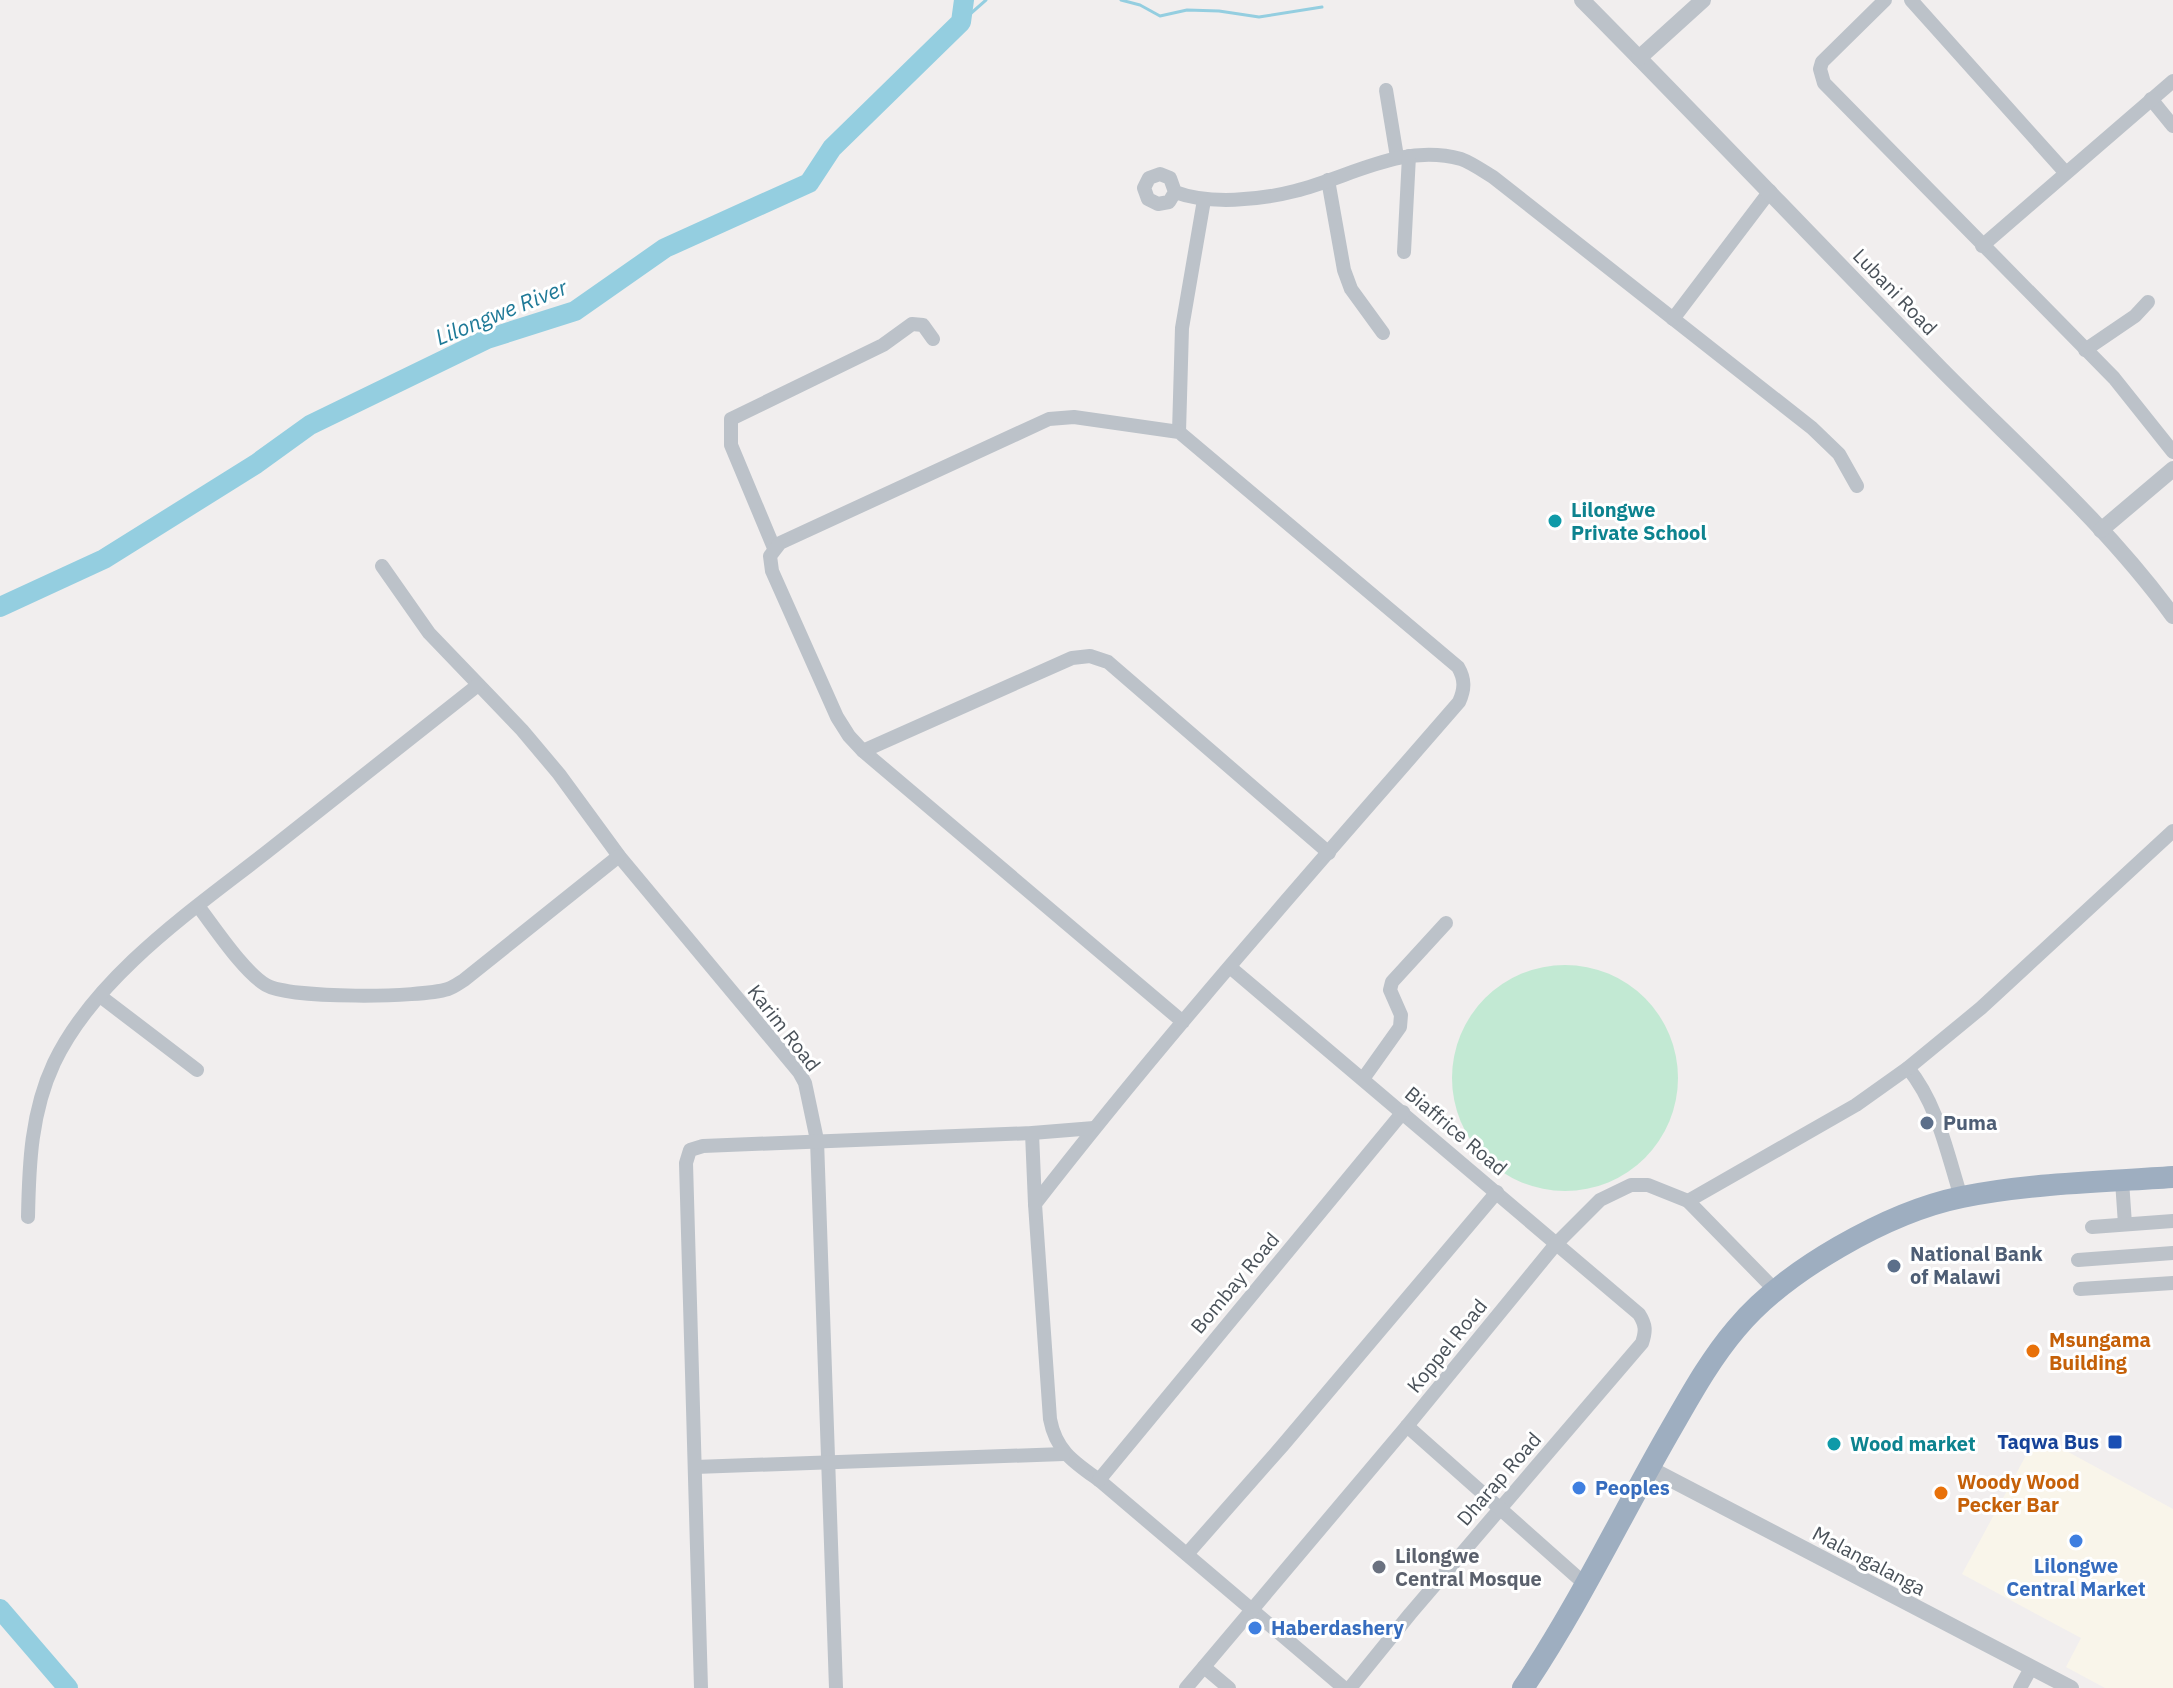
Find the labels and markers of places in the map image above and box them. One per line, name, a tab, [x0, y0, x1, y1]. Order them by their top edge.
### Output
place label: Lilongwe Private School	[1571, 496, 1706, 546]
marker: Lilongwe Private School	[1546, 512, 1564, 530]
place label: Puma	[1943, 1109, 1997, 1136]
marker: Puma	[1918, 1114, 1936, 1132]
place label: National Bank of Malawi	[1910, 1240, 2043, 1290]
marker: National Bank of Malawi	[1885, 1257, 1903, 1275]
place label: Msungama Building	[2049, 1326, 2151, 1376]
marker: Msungama Building	[2024, 1342, 2042, 1360]
place label: Taqwa Bus	[1997, 1428, 2099, 1455]
place label: Wood market	[1850, 1430, 1976, 1457]
marker: Taqwa Bus	[2106, 1433, 2124, 1451]
marker: Wood market	[1825, 1435, 1843, 1453]
place label: Woody Wood Pecker Bar	[1957, 1468, 2080, 1518]
place label: Peoples	[1595, 1474, 1670, 1501]
marker: Peoples	[1570, 1479, 1588, 1497]
marker: Woody Wood Pecker Bar	[1932, 1484, 1950, 1502]
marker: Lilongwe Central Market	[2067, 1532, 2085, 1550]
place label: Lilongwe Central Mosque	[1395, 1542, 1542, 1592]
place label: Lilongwe Central Market	[2006, 1552, 2146, 1602]
marker: Lilongwe Central Mosque	[1370, 1558, 1388, 1576]
place label: Haberdashery	[1271, 1614, 1404, 1641]
marker: Haberdashery	[1246, 1619, 1264, 1637]

